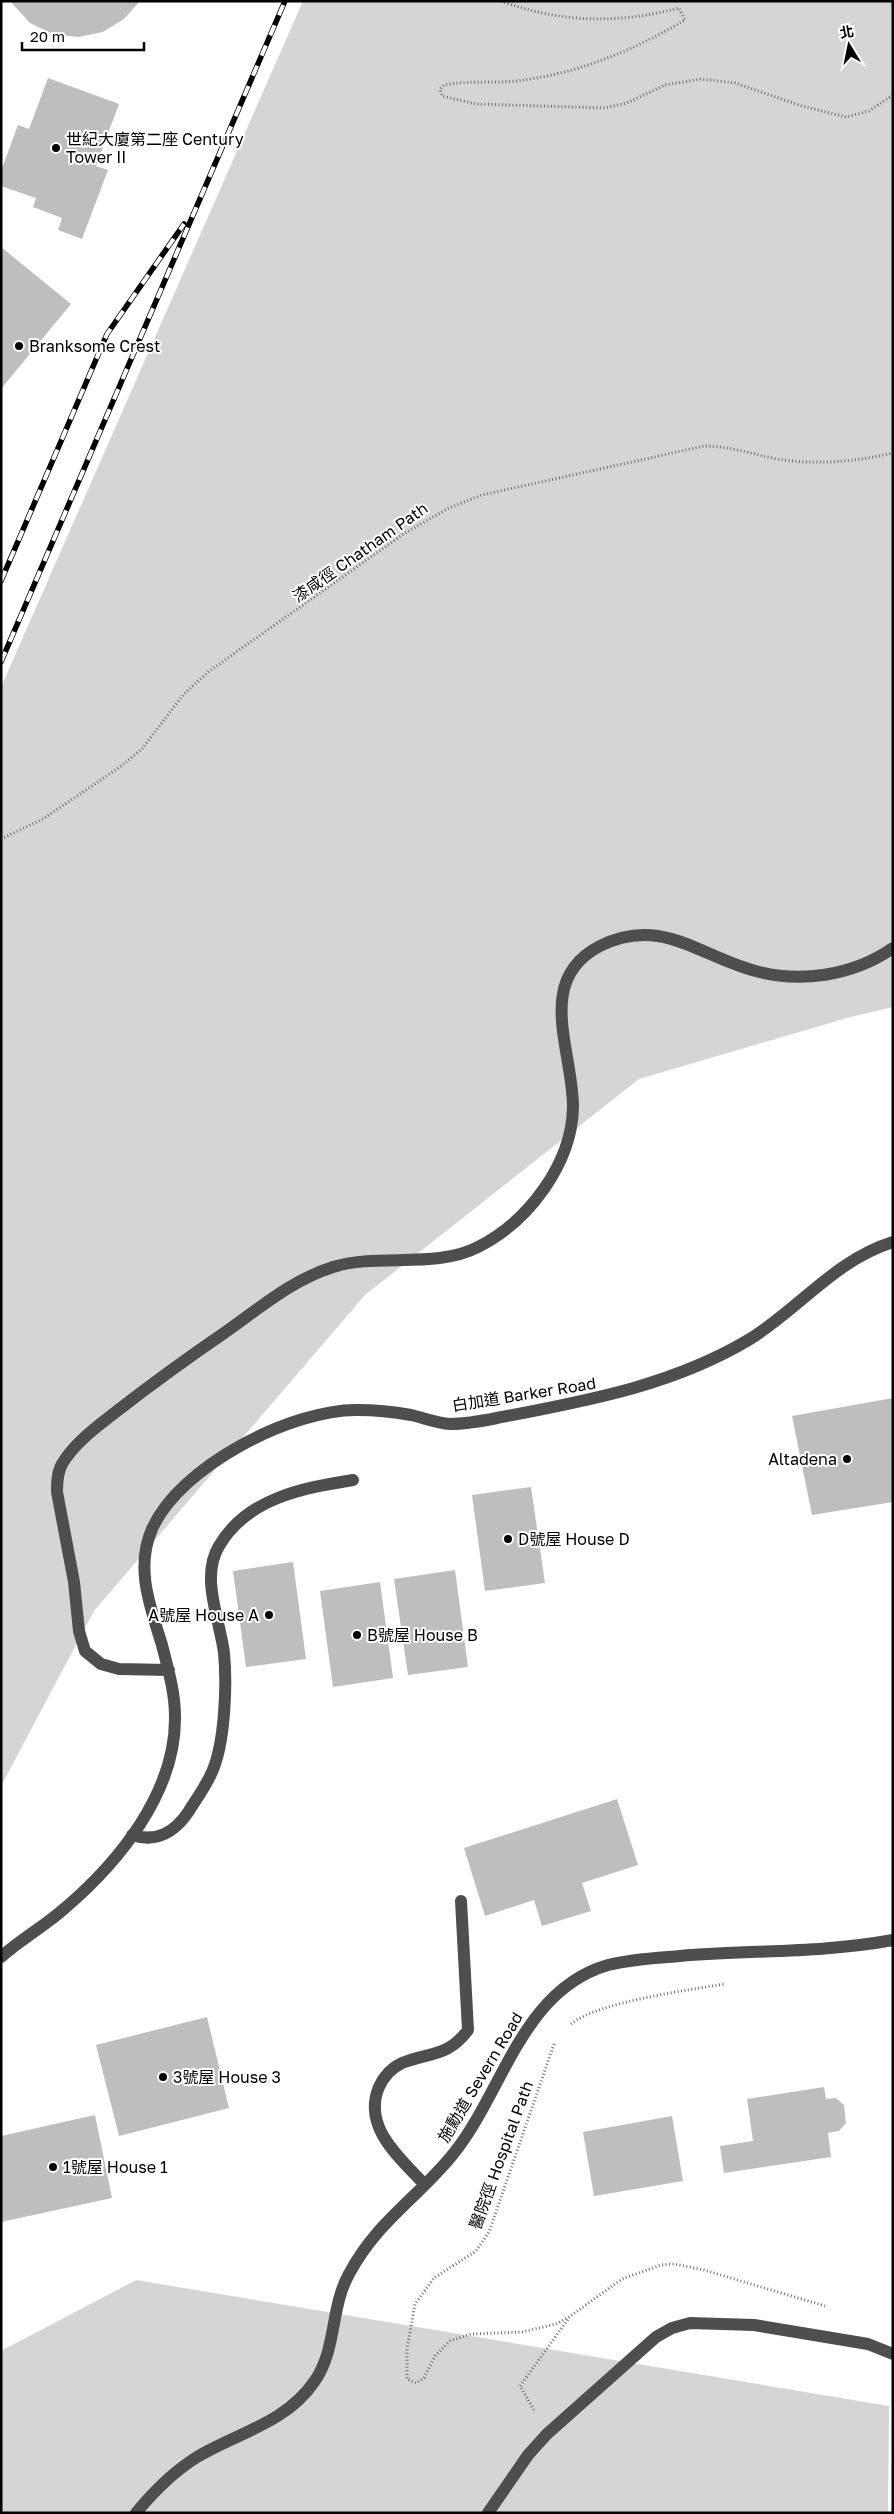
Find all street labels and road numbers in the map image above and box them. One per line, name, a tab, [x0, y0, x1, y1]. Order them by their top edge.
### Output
street label: 漆咸徑 Chatham Path	[289, 498, 431, 606]
street label: 白加道 Barker Road	[451, 1373, 597, 1415]
street label: 施勳道 Severn Road	[433, 2008, 527, 2146]
street label: 醫院徑 Hospital Path	[465, 2078, 537, 2232]

